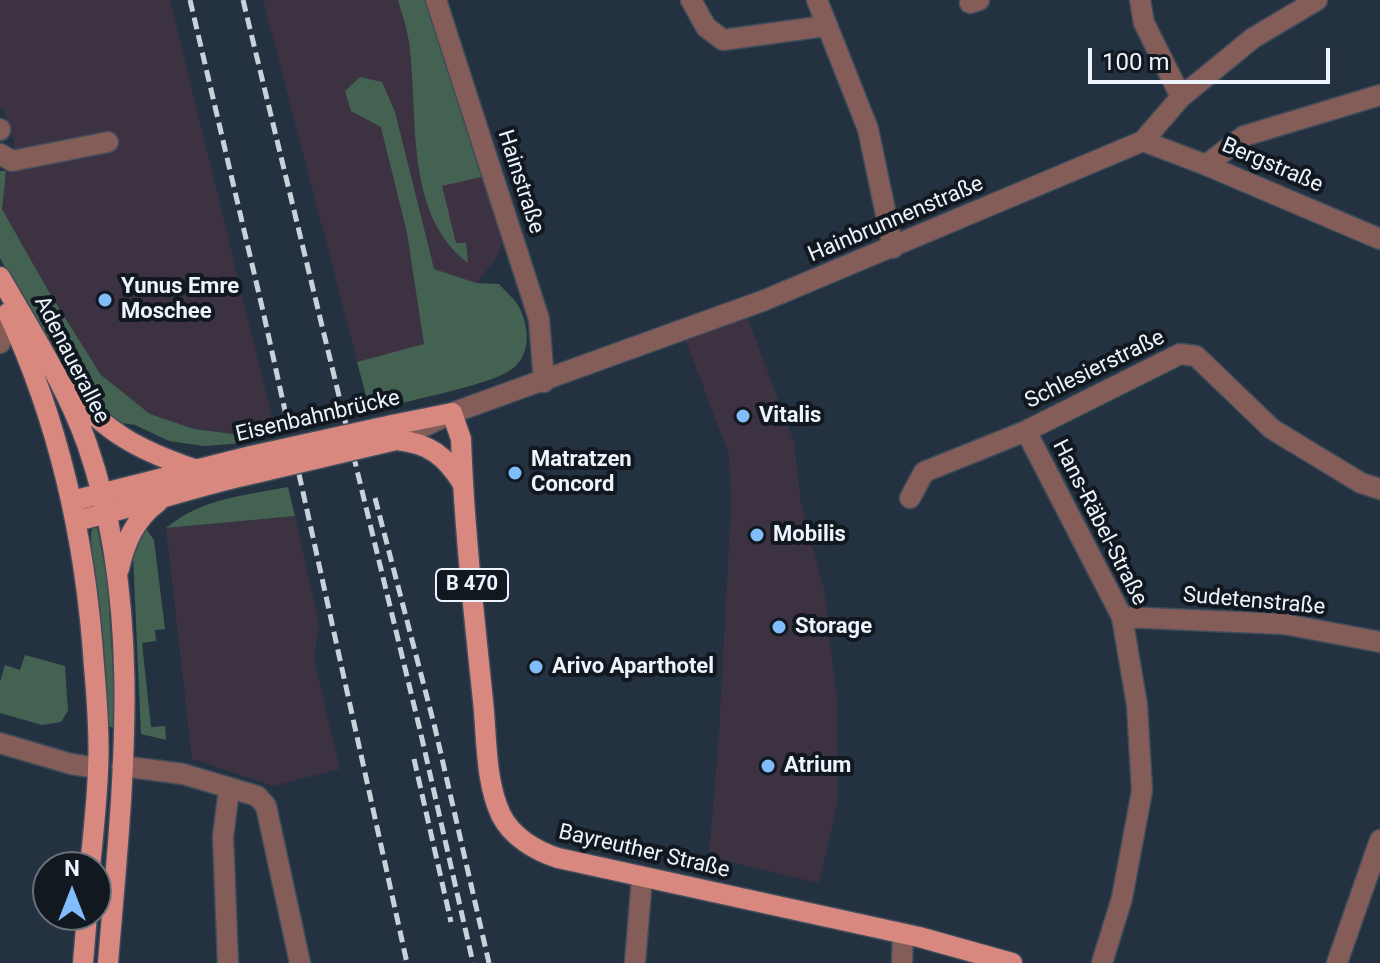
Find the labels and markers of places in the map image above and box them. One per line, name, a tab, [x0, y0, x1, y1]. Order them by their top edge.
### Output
place label: Yunus Emre Moschee	[121, 274, 239, 326]
marker: Yunus Emre Moschee	[96, 291, 114, 309]
place label: Vitalis	[759, 403, 821, 429]
marker: Vitalis	[734, 407, 752, 425]
place label: Matratzen Concord	[531, 447, 632, 498]
marker: Matratzen Concord	[506, 464, 524, 482]
place label: Mobilis	[773, 522, 846, 548]
marker: Mobilis	[748, 526, 766, 544]
place label: Storage	[795, 614, 872, 640]
marker: Storage	[770, 618, 788, 636]
place label: Arivo Aparthotel	[552, 654, 714, 680]
marker: Arivo Aparthotel	[527, 658, 545, 676]
place label: Atrium	[784, 753, 851, 779]
marker: Atrium	[759, 757, 777, 775]

